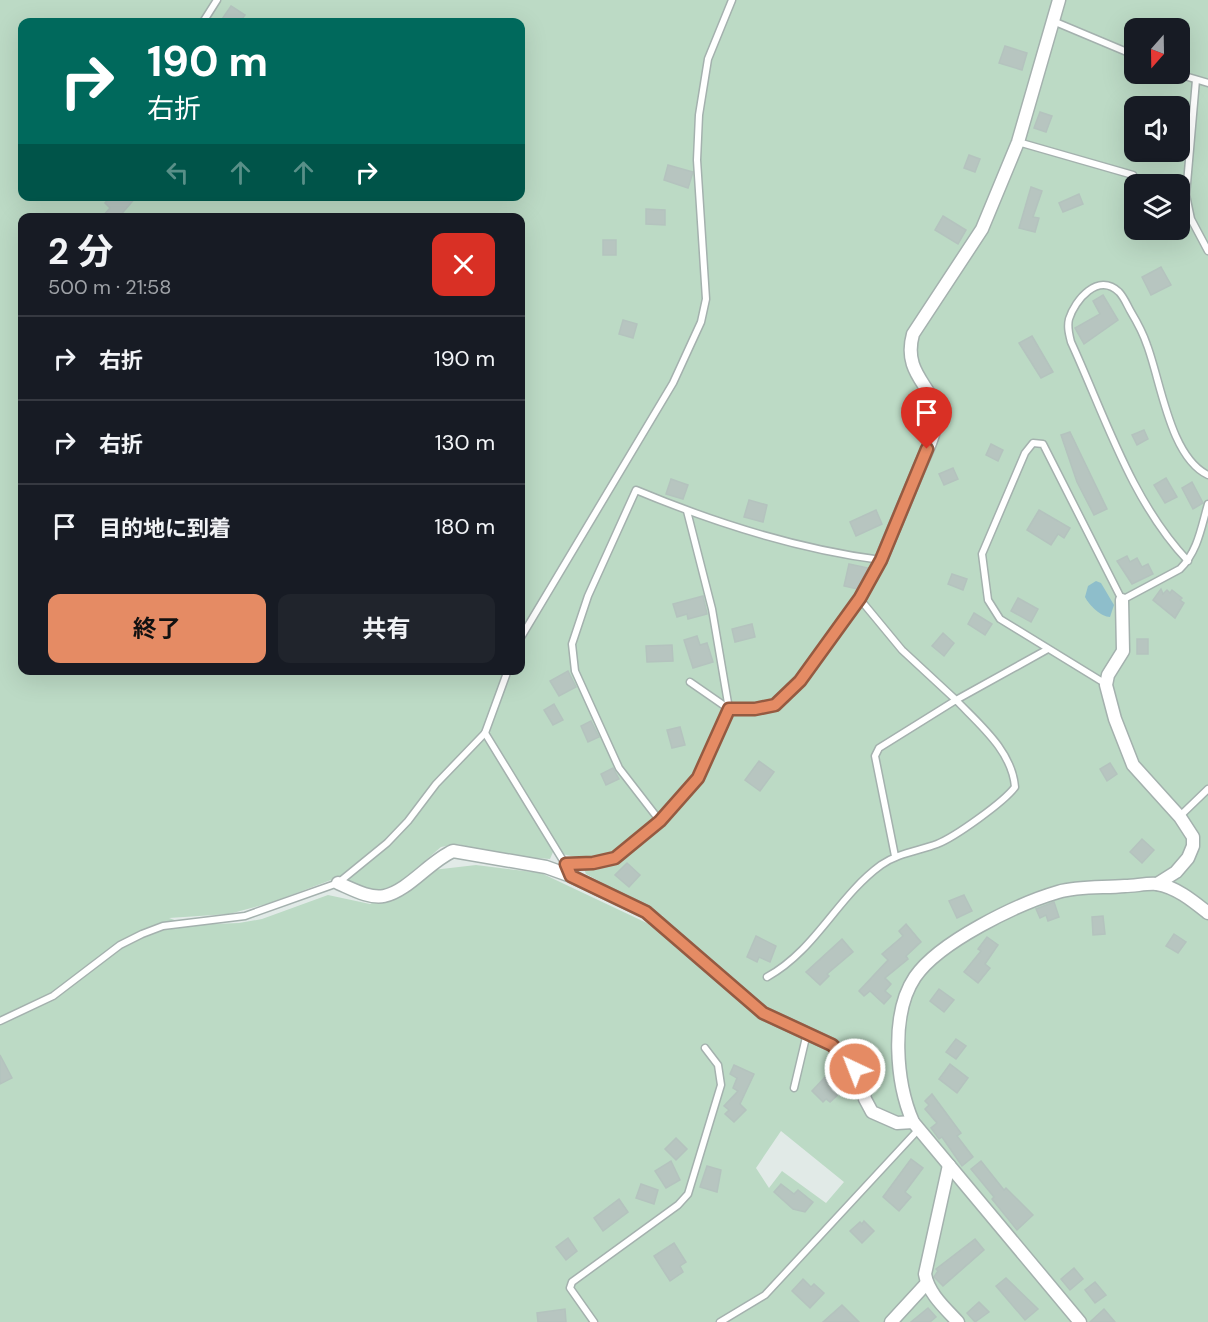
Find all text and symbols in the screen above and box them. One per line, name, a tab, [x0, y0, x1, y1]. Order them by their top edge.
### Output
north arrow	[1124, 18, 1190, 84]
map controls	[1124, 18, 1190, 240]
text: 190 m	[147, 34, 268, 89]
icon: right	[48, 42, 126, 120]
text: 右折	[147, 91, 201, 126]
button: sound	[1124, 96, 1190, 162]
icon: left	[161, 156, 194, 189]
icon: ahead	[224, 156, 257, 189]
icon: ahead	[287, 156, 320, 189]
icon: right	[350, 156, 383, 189]
button: layers	[1124, 174, 1190, 240]
text: 2 分	[48, 228, 113, 275]
button: close	[432, 233, 495, 296]
text: 500 m · 21:58	[48, 274, 171, 300]
icon: right	[48, 342, 81, 375]
text: 190 m	[434, 344, 495, 373]
text: 右折	[99, 346, 143, 375]
pin	[901, 387, 952, 449]
icon: arrive	[910, 396, 943, 429]
icon: right	[48, 426, 81, 459]
text: 130 m	[435, 428, 495, 457]
text: 右折	[99, 430, 143, 459]
icon: arrive	[48, 510, 81, 543]
text: 180 m	[434, 512, 495, 541]
text: 目的地に到着	[99, 514, 231, 543]
button: 終了	[48, 594, 266, 663]
button: 共有	[278, 594, 495, 663]
position arrow	[823, 1037, 887, 1101]

